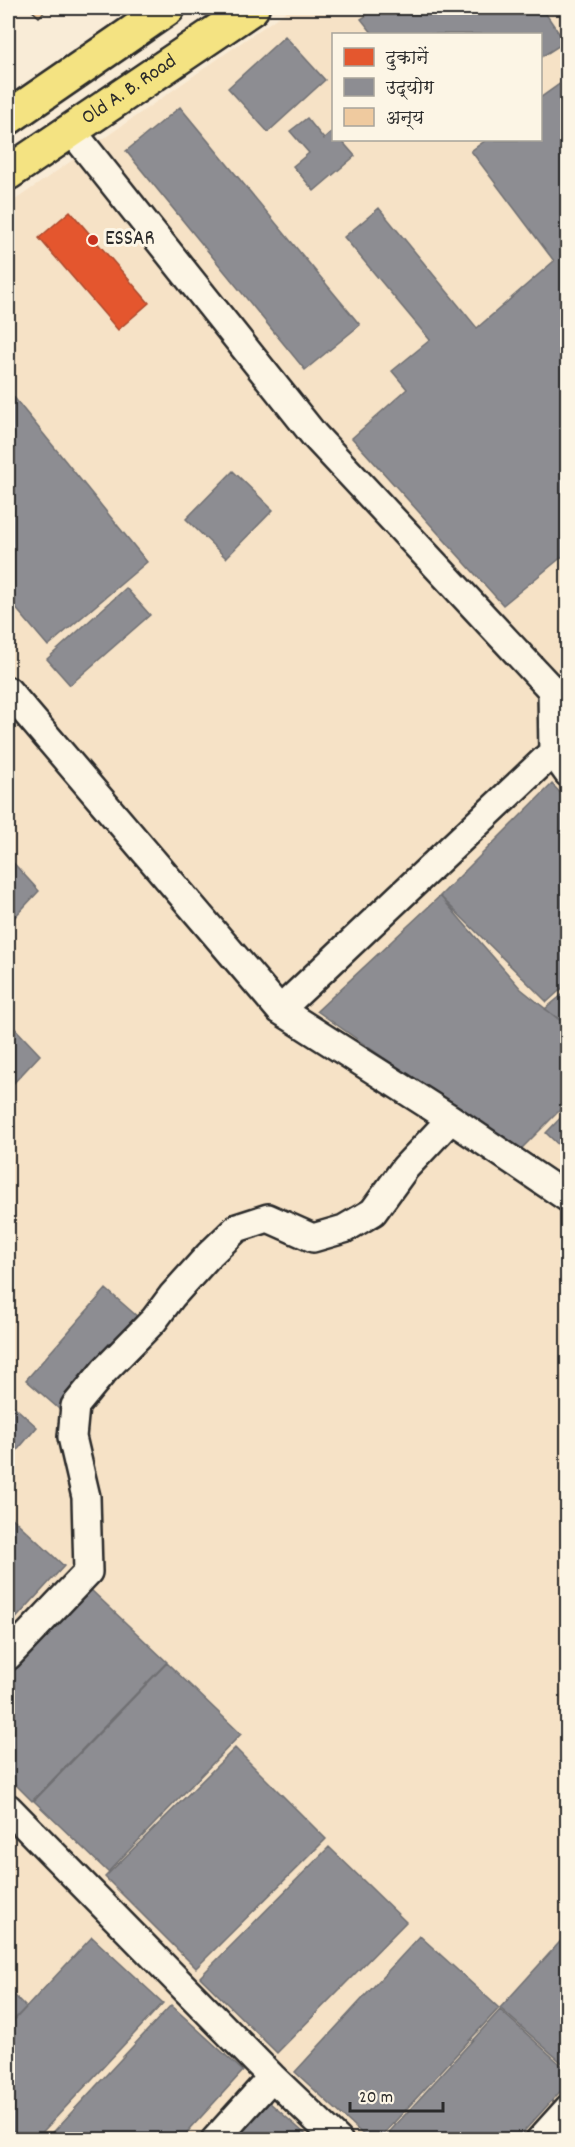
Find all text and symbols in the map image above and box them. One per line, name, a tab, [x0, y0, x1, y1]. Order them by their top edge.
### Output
legend	[332, 33, 542, 141]
text: दुकानें	[385, 46, 430, 72]
street label: Old A. B. Road	[76, 48, 183, 134]
text: उद्योग	[385, 77, 434, 102]
text: अन्य	[386, 107, 424, 132]
place label: ESSAR	[105, 225, 155, 255]
marker: ESSAR	[86, 233, 100, 247]
scale bar	[350, 2075, 443, 2113]
text: 20 m	[359, 2086, 393, 2111]

